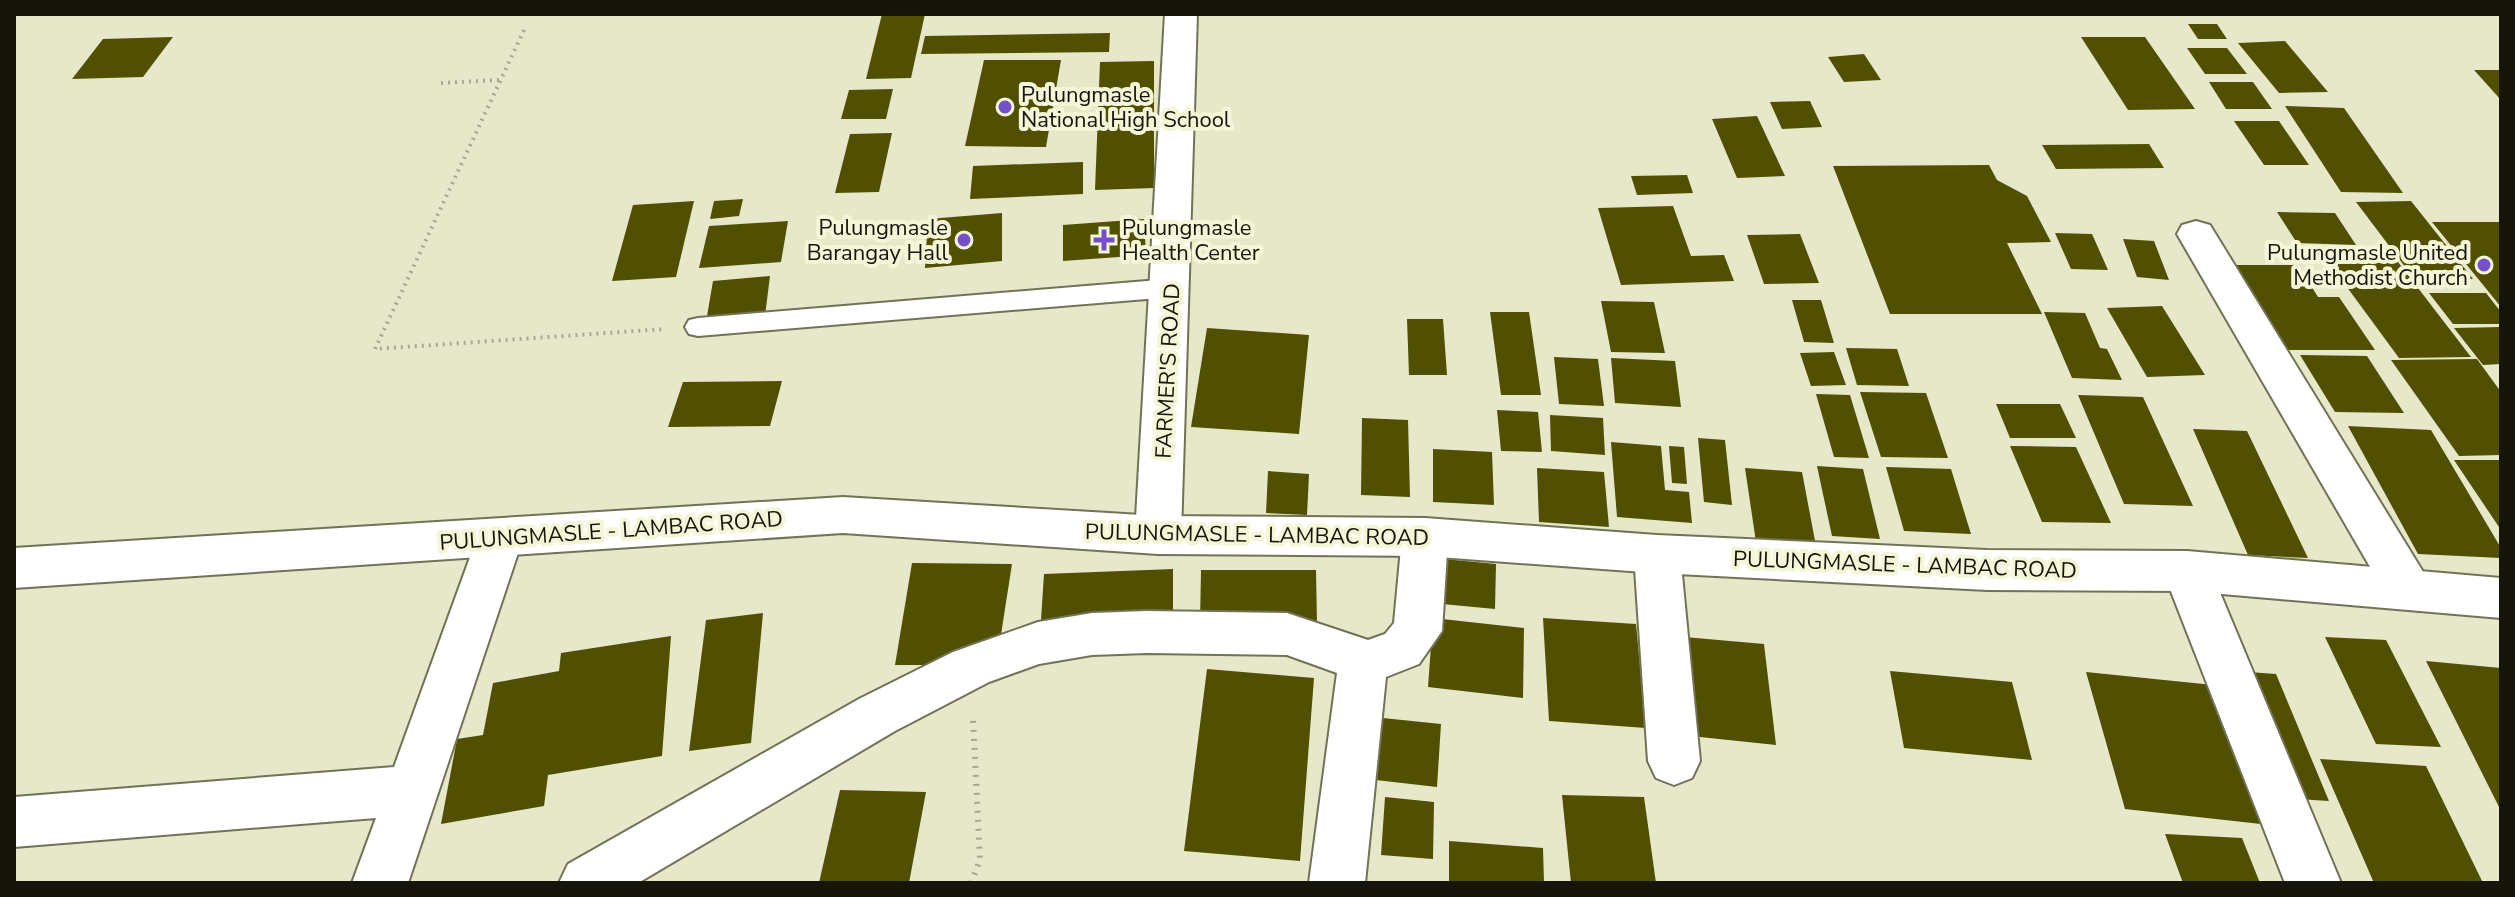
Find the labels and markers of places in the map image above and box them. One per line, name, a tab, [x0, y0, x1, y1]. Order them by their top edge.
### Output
place label: Pulungmasle National High School	[1021, 80, 1231, 135]
marker: Pulungmasle National High School	[996, 98, 1014, 116]
place label: Pulungmasle Barangay Hall	[807, 213, 948, 268]
place label: Pulungmasle Health Center	[1122, 213, 1260, 268]
marker: Pulungmasle Health Center	[1093, 229, 1115, 251]
marker: Pulungmasle Barangay Hall	[955, 231, 973, 249]
place label: Pulungmasle United Methodist Church	[2267, 238, 2468, 293]
marker: Pulungmasle United Methodist Church	[2475, 256, 2493, 274]

